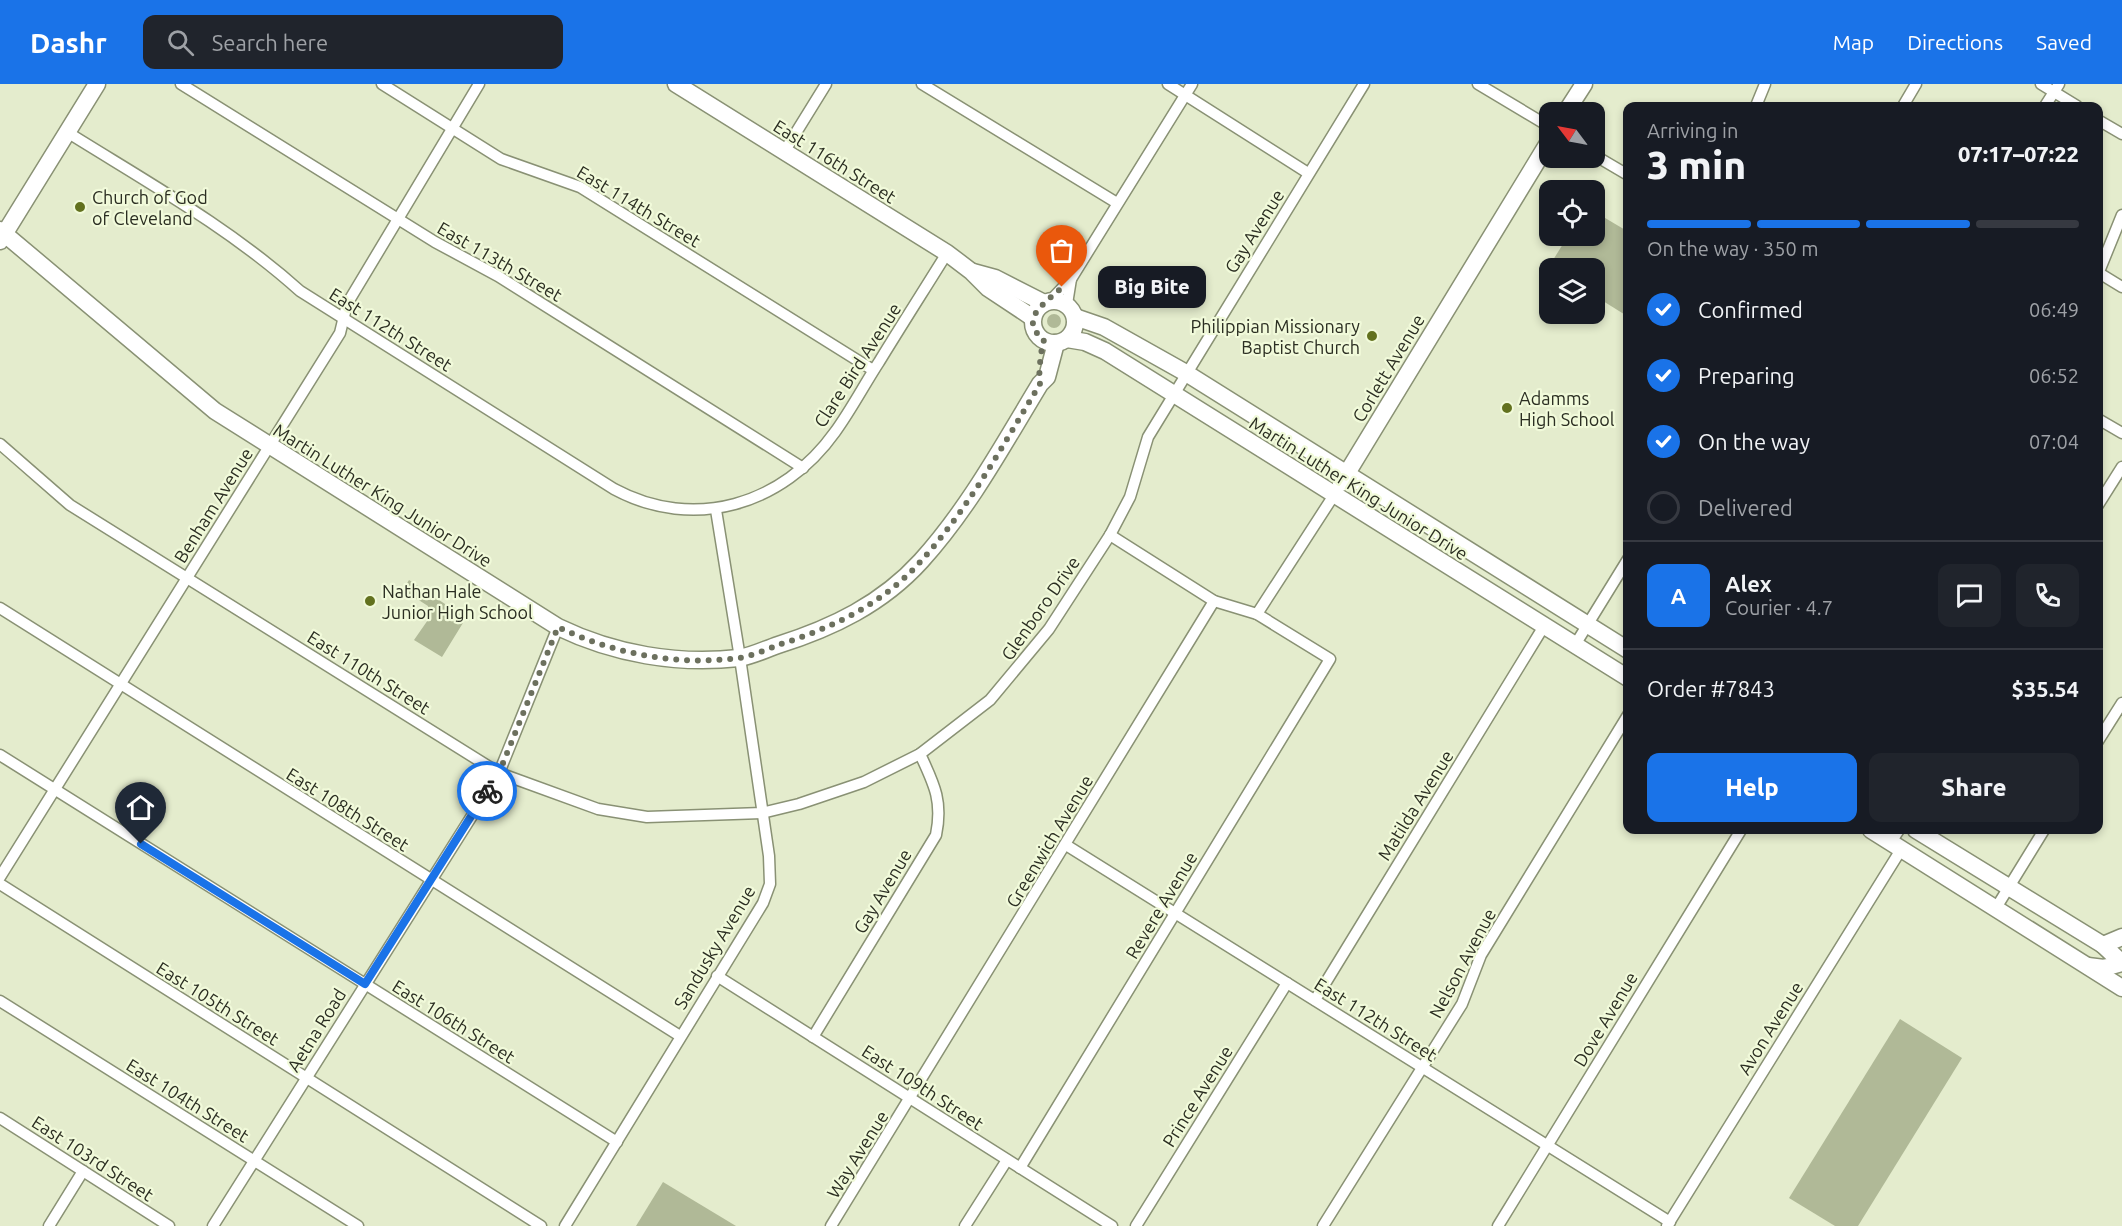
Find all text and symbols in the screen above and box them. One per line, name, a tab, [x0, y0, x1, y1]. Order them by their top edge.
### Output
search box	[143, 15, 563, 69]
icon: search	[164, 26, 197, 59]
text: Dashr	[30, 27, 107, 58]
text: Search here	[212, 30, 328, 55]
text: Map	[1833, 30, 1874, 54]
text: Directions	[1907, 30, 2003, 54]
text: Saved	[2036, 30, 2092, 54]
north arrow	[1539, 102, 1605, 168]
map controls	[1539, 102, 1605, 324]
street label: East 116th Street	[770, 115, 900, 207]
text: Arriving in	[1647, 119, 1738, 142]
text: 07:17–07:22	[1958, 141, 2079, 166]
text: 3 min	[1647, 143, 1746, 186]
street label: East 114th Street	[574, 161, 704, 251]
button: locate	[1539, 180, 1605, 246]
street label: Gay Avenue	[1220, 186, 1288, 276]
place label: Church of God of Cleveland	[92, 187, 208, 228]
marker: Church of God of Cleveland	[73, 200, 87, 214]
street label: East 113th Street	[434, 217, 566, 305]
pin	[1036, 225, 1087, 287]
icon: bag	[1045, 234, 1078, 267]
text: On the way · 350 m	[1647, 237, 1819, 260]
button: layers	[1539, 258, 1605, 324]
callout: Big Bite	[1098, 266, 1206, 308]
text: Big Bite	[1114, 275, 1190, 298]
street label: East 112th Street	[326, 283, 456, 375]
icon: check	[1647, 293, 1680, 326]
text: Confirmed	[1698, 297, 1803, 322]
text: 06:49	[2029, 298, 2079, 321]
street label: Clare Bird Avenue	[809, 299, 905, 431]
street label: Corlett Avenue	[1348, 311, 1428, 425]
place label: Philippian Missionary Baptist Church	[1190, 316, 1360, 357]
marker: Philippian Missionary Baptist Church	[1365, 329, 1379, 343]
icon: check	[1647, 359, 1680, 392]
text: Preparing	[1698, 363, 1795, 388]
text: 06:52	[2029, 364, 2079, 387]
place label: Adamms High School	[1519, 388, 1615, 429]
marker: Adamms High School	[1500, 401, 1514, 415]
street label: Martin Luther King Junior Drive	[1246, 412, 1472, 564]
street label: Martin Luther King Junior Drive	[270, 419, 496, 571]
icon: check	[1647, 425, 1680, 458]
text: On the way	[1698, 429, 1810, 454]
text: 07:04	[2029, 430, 2079, 453]
street label: Benham Avenue	[170, 444, 256, 566]
text: Delivered	[1698, 495, 1793, 520]
street label: Glenboro Drive	[997, 552, 1083, 664]
button: chat	[1938, 564, 2001, 627]
button: phone	[2016, 564, 2079, 627]
text: Alex	[1725, 571, 1772, 596]
place label: Nathan Hale Junior High School	[382, 581, 533, 622]
text: A	[1671, 583, 1686, 608]
marker: Nathan Hale Junior High School	[363, 594, 377, 608]
text: Courier · 4.7	[1725, 596, 1833, 619]
street label: East 110th Street	[304, 626, 434, 718]
text: Order #7843	[1647, 676, 1775, 701]
text: $35.54	[2012, 676, 2079, 701]
street label: Matilda Avenue	[1373, 746, 1457, 864]
button: Help	[1647, 753, 1857, 822]
button: Share	[1869, 753, 2079, 822]
courier	[457, 761, 517, 821]
street label: East 108th Street	[283, 763, 413, 855]
street label: Greenwich Avenue	[1002, 771, 1096, 911]
icon: bike	[471, 775, 504, 808]
pin	[115, 782, 166, 844]
icon: home	[124, 791, 157, 824]
street label: Gay Avenue	[849, 845, 915, 937]
street label: Revere Avenue	[1121, 848, 1201, 962]
street label: Sandusky Avenue	[669, 882, 759, 1012]
street label: Nelson Avenue	[1425, 905, 1499, 1021]
street label: East 105th Street	[153, 957, 283, 1049]
street label: Dove Avenue	[1569, 968, 1641, 1070]
street label: East 112th Street	[1311, 973, 1441, 1065]
street label: East 106th Street	[389, 975, 519, 1067]
street label: Avon Avenue	[1733, 978, 1807, 1078]
street label: Aetna Road	[283, 985, 349, 1075]
street label: East 109th Street	[859, 1040, 987, 1134]
street label: Prince Avenue	[1158, 1042, 1236, 1150]
street label: East 104th Street	[123, 1054, 253, 1146]
street label: Way Avenue	[822, 1107, 892, 1201]
street label: East 103rd Street	[29, 1111, 157, 1205]

